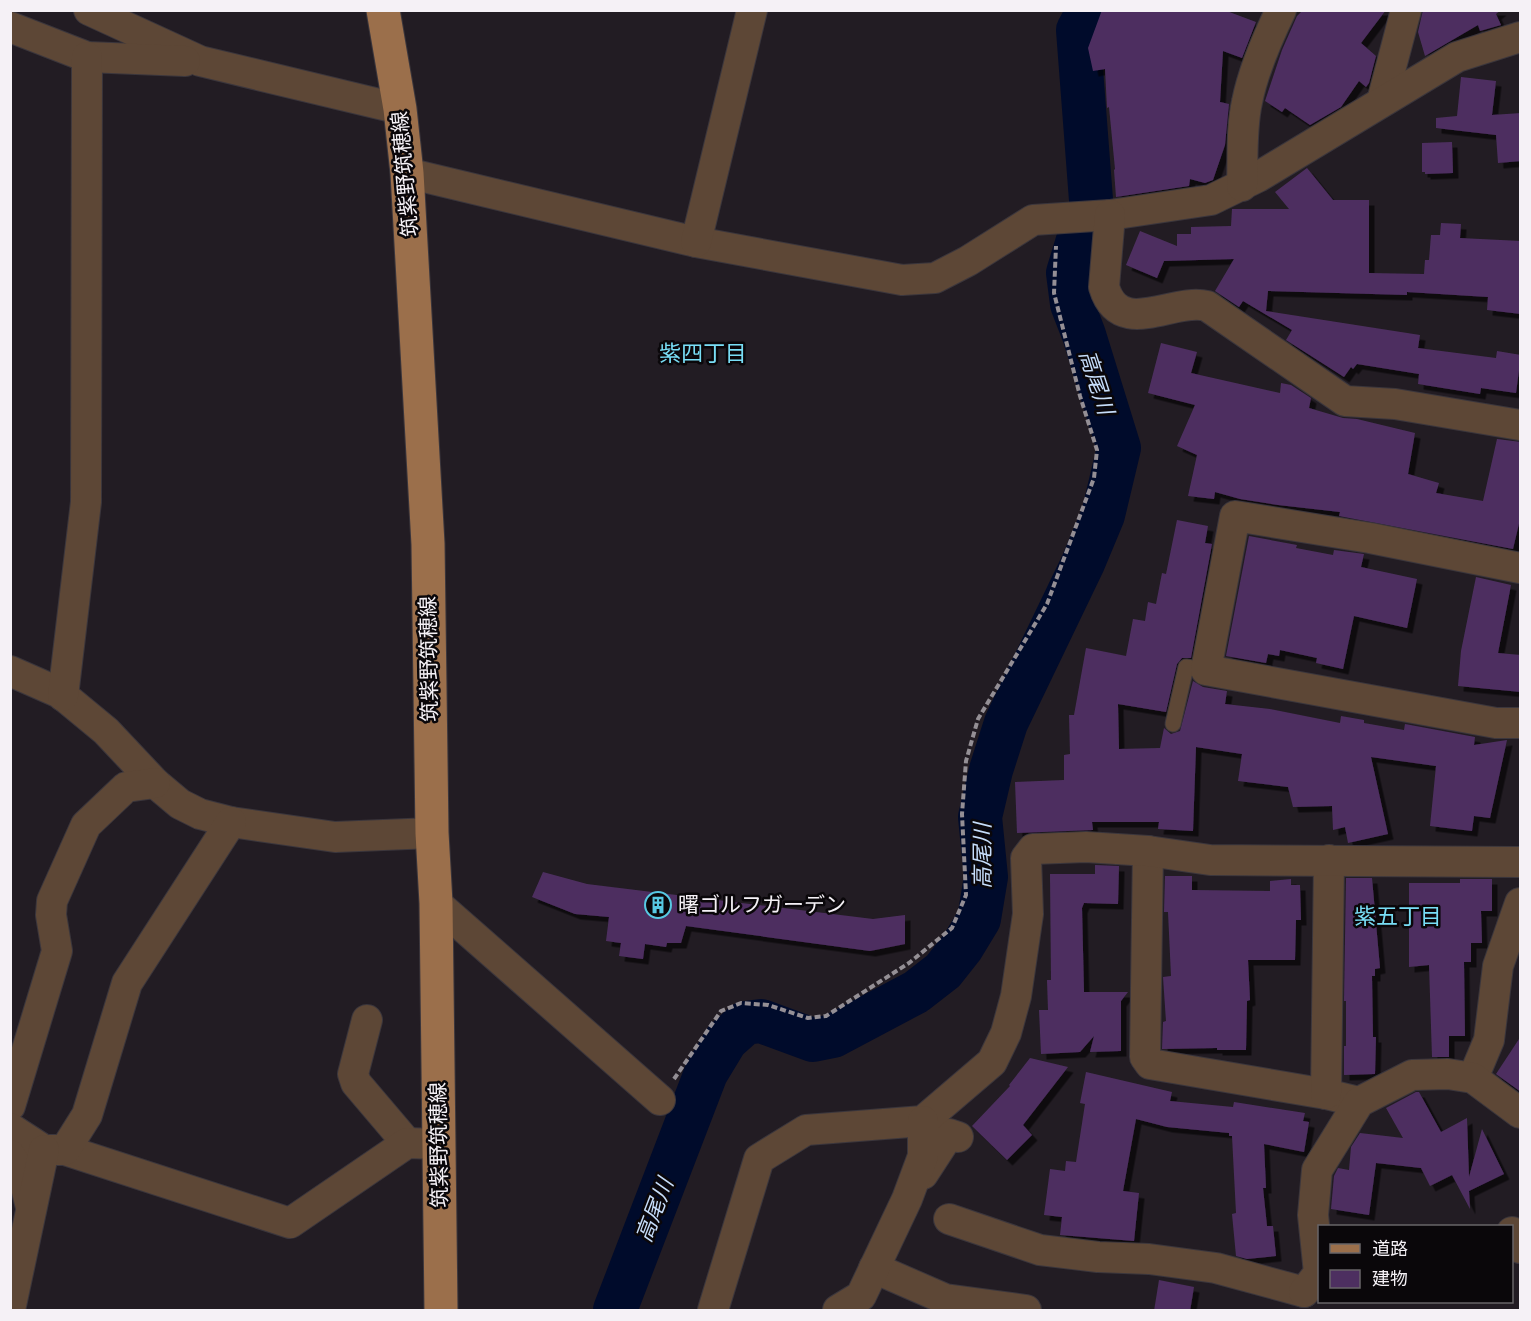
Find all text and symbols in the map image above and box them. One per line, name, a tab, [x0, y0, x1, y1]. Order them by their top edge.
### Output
street label: 筑紫野筑穂線	[387, 110, 422, 238]
district label: 紫四丁目	[659, 340, 747, 367]
water label: 高尾川	[1073, 347, 1120, 420]
street label: 筑紫野筑穂線	[415, 596, 442, 722]
water label: 高尾川	[969, 821, 996, 889]
building icon: 曙ゴルフガーデン	[643, 890, 673, 920]
place label: 曙ゴルフガーデン	[678, 892, 846, 917]
district label: 紫五丁目	[1354, 903, 1442, 930]
street label: 筑紫野筑穂線	[425, 1082, 452, 1208]
water label: 高尾川	[630, 1173, 680, 1246]
legend	[1318, 1225, 1513, 1303]
text: 道路	[1372, 1238, 1408, 1260]
text: 建物	[1372, 1268, 1408, 1290]

